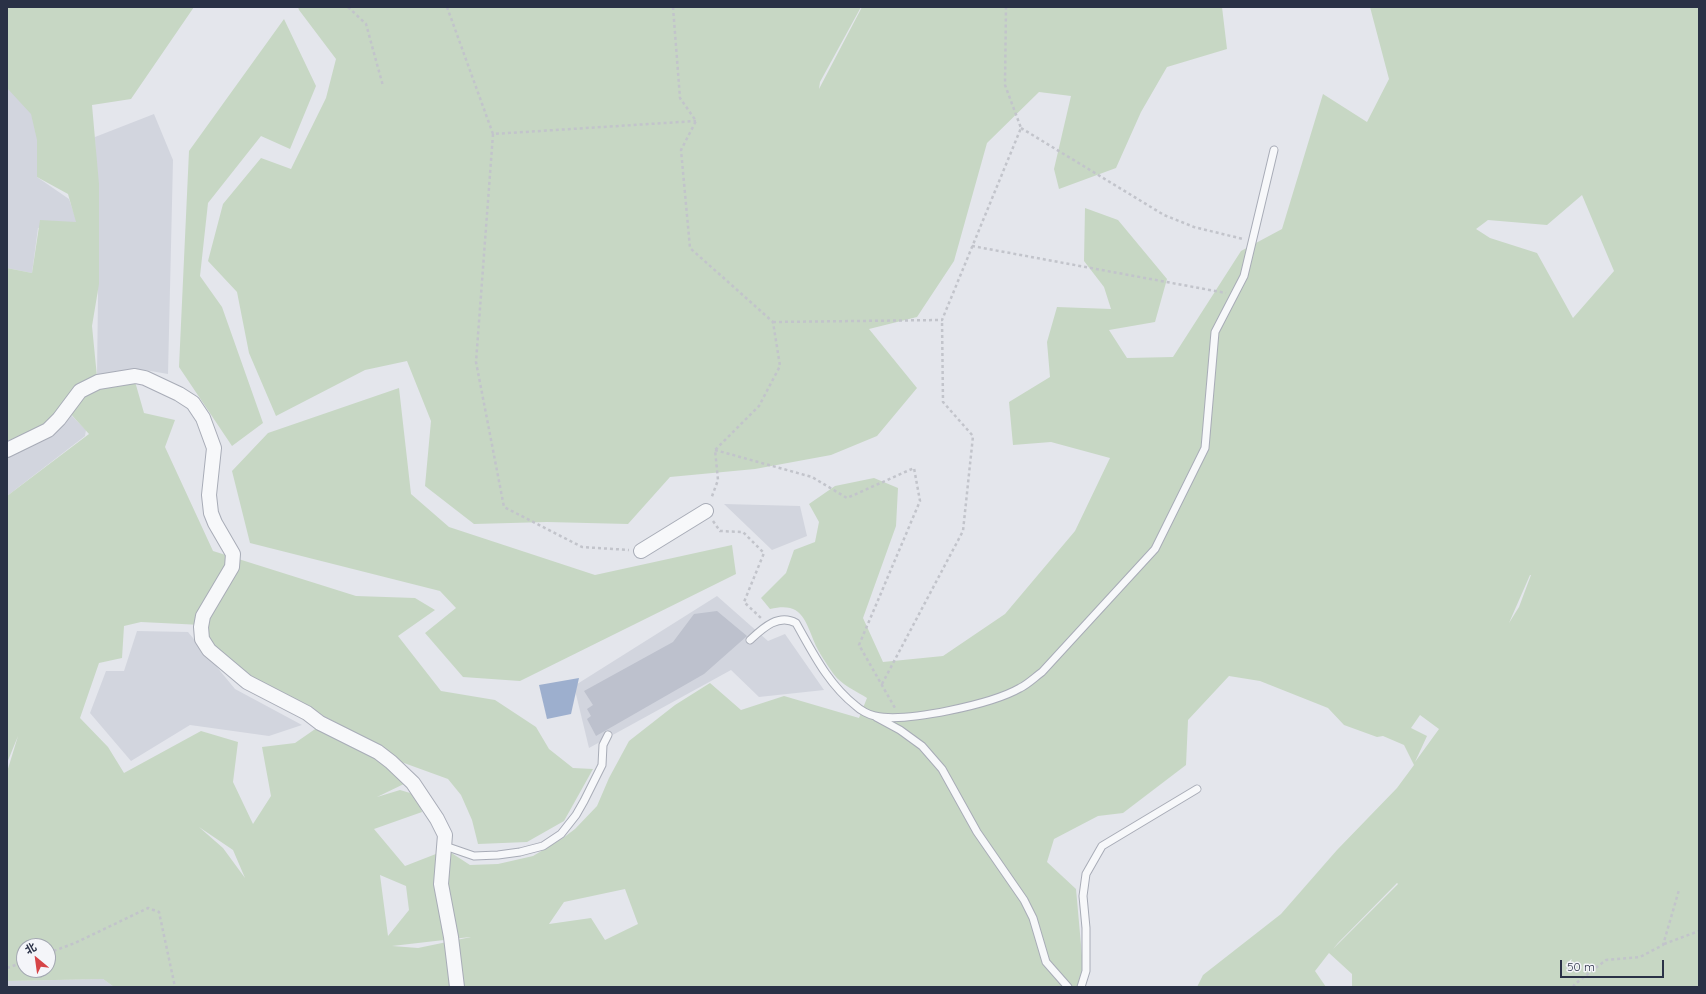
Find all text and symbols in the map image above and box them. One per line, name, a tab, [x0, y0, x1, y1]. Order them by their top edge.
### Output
north arrow	[16, 938, 56, 978]
text: 北	[22, 940, 39, 957]
scale bar	[1562, 952, 1666, 978]
text: 50 m	[1567, 959, 1595, 974]

